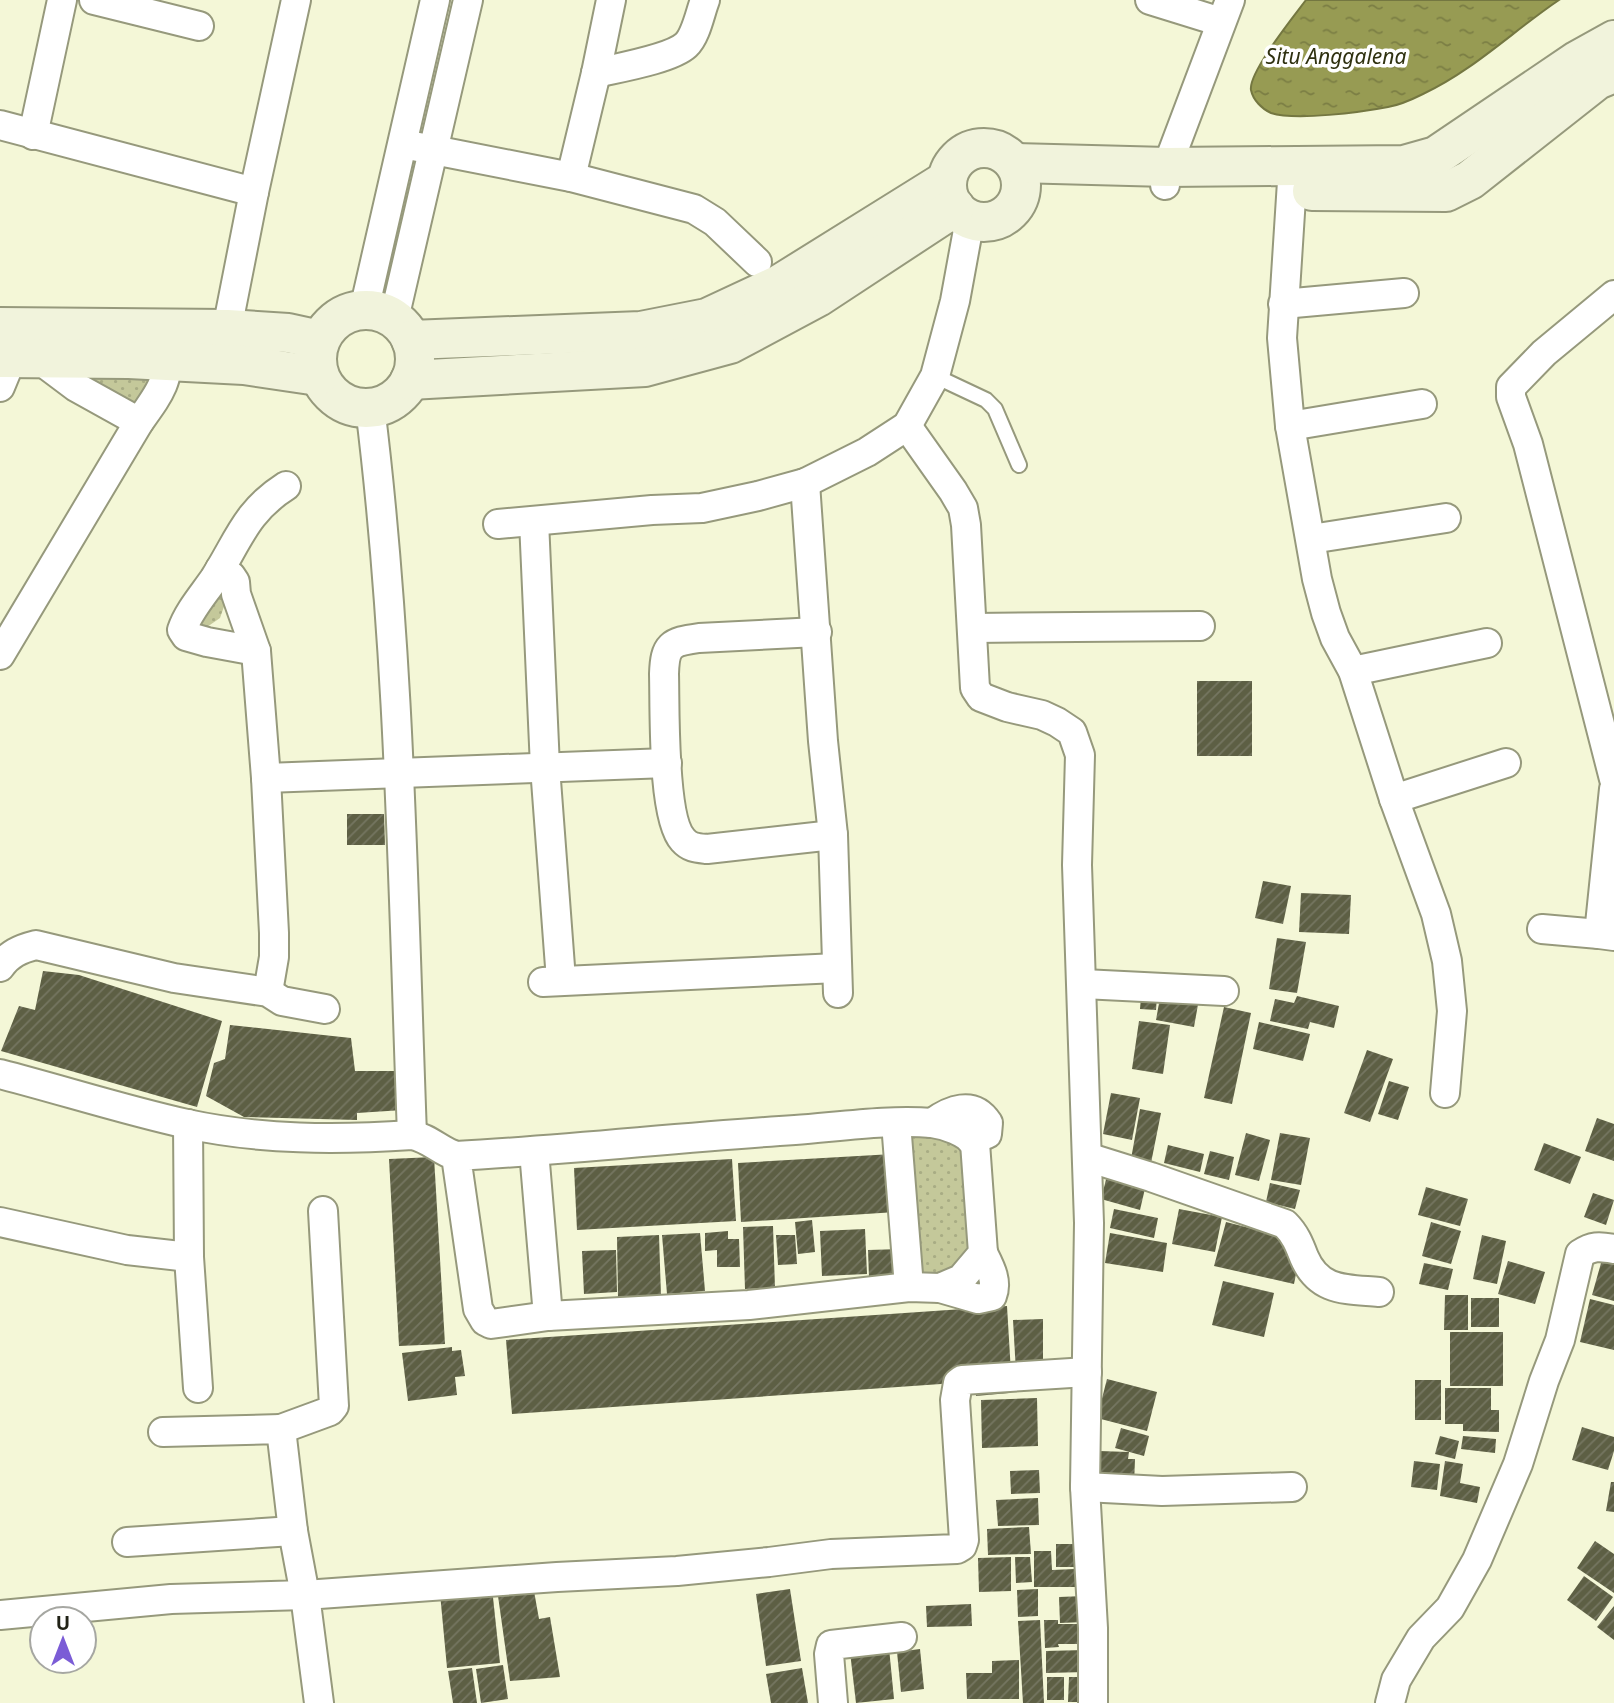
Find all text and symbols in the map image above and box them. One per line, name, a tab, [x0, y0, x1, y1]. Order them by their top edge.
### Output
water label: Situ Anggalena	[1266, 42, 1406, 70]
north arrow	[28, 1605, 98, 1675]
text: U	[56, 1610, 70, 1636]

